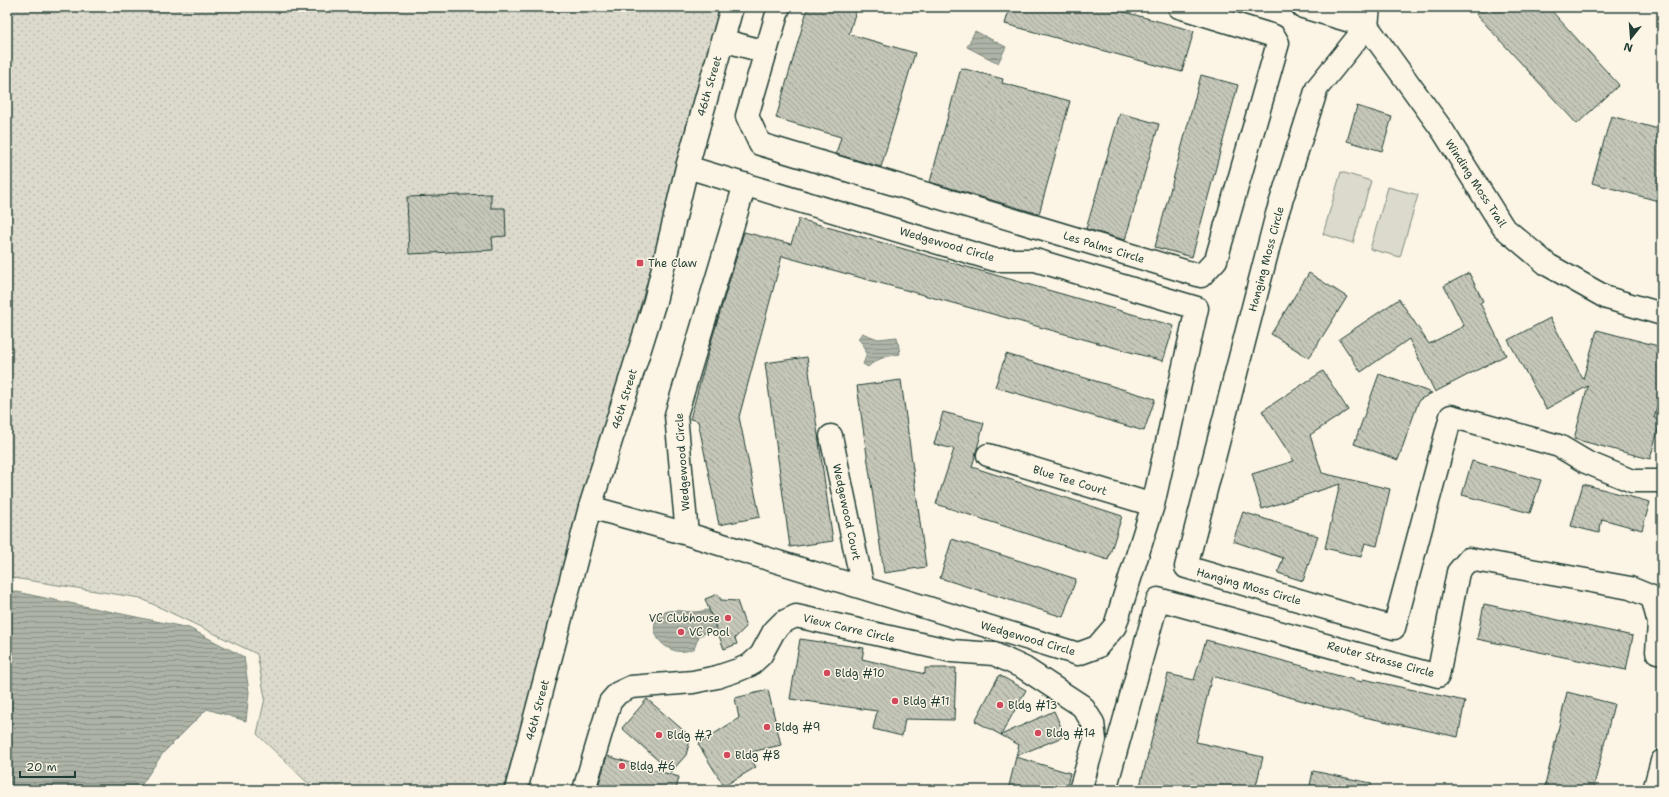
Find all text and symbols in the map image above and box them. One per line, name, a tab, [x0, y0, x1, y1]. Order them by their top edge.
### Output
north arrow	[1611, 18, 1651, 58]
text: N	[1622, 39, 1635, 56]
street label: 46th Street	[694, 54, 725, 118]
street label: Winding Moss Trail	[1441, 136, 1510, 231]
street label: Hanging Moss Circle	[1245, 205, 1288, 313]
street label: Wedgewood Circle	[898, 224, 996, 265]
street label: Les Palms Circle	[1061, 228, 1146, 267]
place label: The Claw	[648, 256, 698, 271]
marker: The Claw	[635, 258, 645, 268]
street label: 46th Street	[608, 367, 641, 431]
street label: Wedgewood Circle	[672, 412, 693, 512]
street label: Wedgewood Court	[829, 462, 864, 562]
street label: Blue Tee Court	[1031, 462, 1109, 499]
street label: Hanging Moss Circle	[1195, 564, 1303, 609]
place label: VC Clubhouse	[649, 611, 720, 626]
street label: Vieux Carre Circle	[801, 611, 896, 646]
marker: VC Clubhouse	[723, 613, 733, 623]
street label: Wedgewood Circle	[979, 618, 1077, 659]
place label: VC Pool	[689, 625, 730, 640]
marker: VC Pool	[676, 627, 686, 637]
street label: Reuter Strasse Circle	[1326, 638, 1436, 681]
place label: Bldg #10	[835, 666, 885, 681]
marker: Bldg #10	[822, 668, 832, 678]
street label: 46th Street	[522, 678, 553, 742]
place label: Bldg #11	[903, 694, 950, 709]
marker: Bldg #11	[890, 696, 900, 706]
place label: Bldg #13	[1008, 698, 1057, 713]
marker: Bldg #13	[995, 700, 1005, 710]
place label: Bldg #9	[775, 720, 820, 735]
marker: Bldg #9	[762, 722, 772, 732]
place label: Bldg #14	[1046, 726, 1096, 741]
place label: Bldg #7	[667, 728, 713, 743]
marker: Bldg #14	[1033, 728, 1043, 738]
marker: Bldg #7	[654, 730, 664, 740]
place label: Bldg #8	[735, 748, 780, 763]
marker: Bldg #8	[722, 750, 732, 760]
scale bar	[20, 753, 75, 779]
text: 20 m	[26, 759, 57, 775]
place label: Bldg #6	[630, 759, 675, 774]
marker: Bldg #6	[617, 761, 627, 771]

